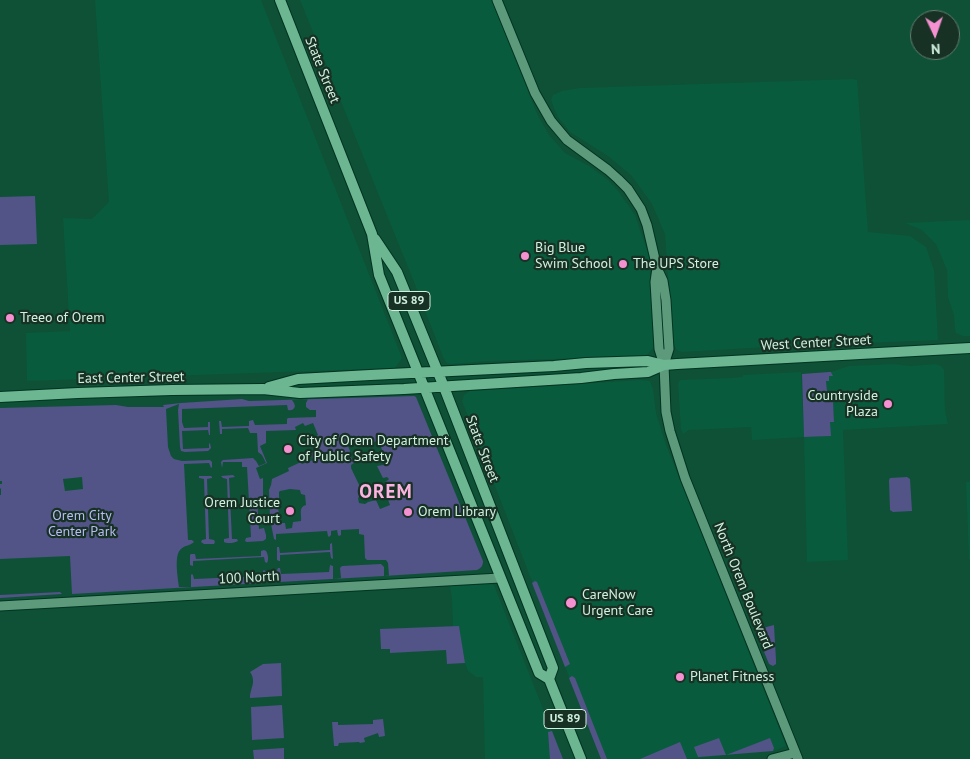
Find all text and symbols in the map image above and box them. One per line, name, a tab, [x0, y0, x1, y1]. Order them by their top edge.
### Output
north arrow	[910, 10, 960, 60]
street label: State Street	[301, 34, 343, 106]
text: N	[931, 40, 941, 58]
place label: Big Blue Swim School	[535, 240, 612, 272]
marker: Big Blue Swim School	[519, 250, 531, 262]
place label: The UPS Store	[633, 256, 719, 272]
marker: The UPS Store	[617, 258, 629, 270]
road number: US 89	[388, 292, 430, 310]
place label: Treeo of Orem	[20, 310, 105, 326]
marker: Treeo of Orem	[4, 312, 16, 324]
street label: West Center Street	[760, 332, 872, 354]
street label: East Center Street	[77, 369, 185, 387]
place label: Countryside Plaza	[807, 388, 878, 421]
marker: Countryside Plaza	[882, 398, 894, 410]
street label: State Street	[462, 413, 502, 485]
place label: City of Orem Department of Public Safety	[298, 433, 448, 466]
marker: City of Orem Department of Public Safety	[282, 443, 294, 455]
district label: OREM	[359, 482, 413, 504]
place label: Orem Justice Court	[204, 495, 280, 528]
place label: Orem Library	[418, 504, 496, 520]
marker: Orem Justice Court	[284, 505, 296, 517]
marker: Orem Library	[402, 506, 414, 518]
park label: Orem City Center Park	[48, 508, 116, 540]
street label: North Orem Boulevard	[710, 520, 776, 652]
street label: 100 North	[218, 568, 280, 588]
place label: CareNow Urgent Care	[582, 587, 653, 620]
marker: CareNow Urgent Care	[564, 596, 578, 610]
place label: Planet Fitness	[690, 669, 774, 685]
marker: Planet Fitness	[674, 671, 686, 683]
road number: US 89	[544, 710, 586, 729]

